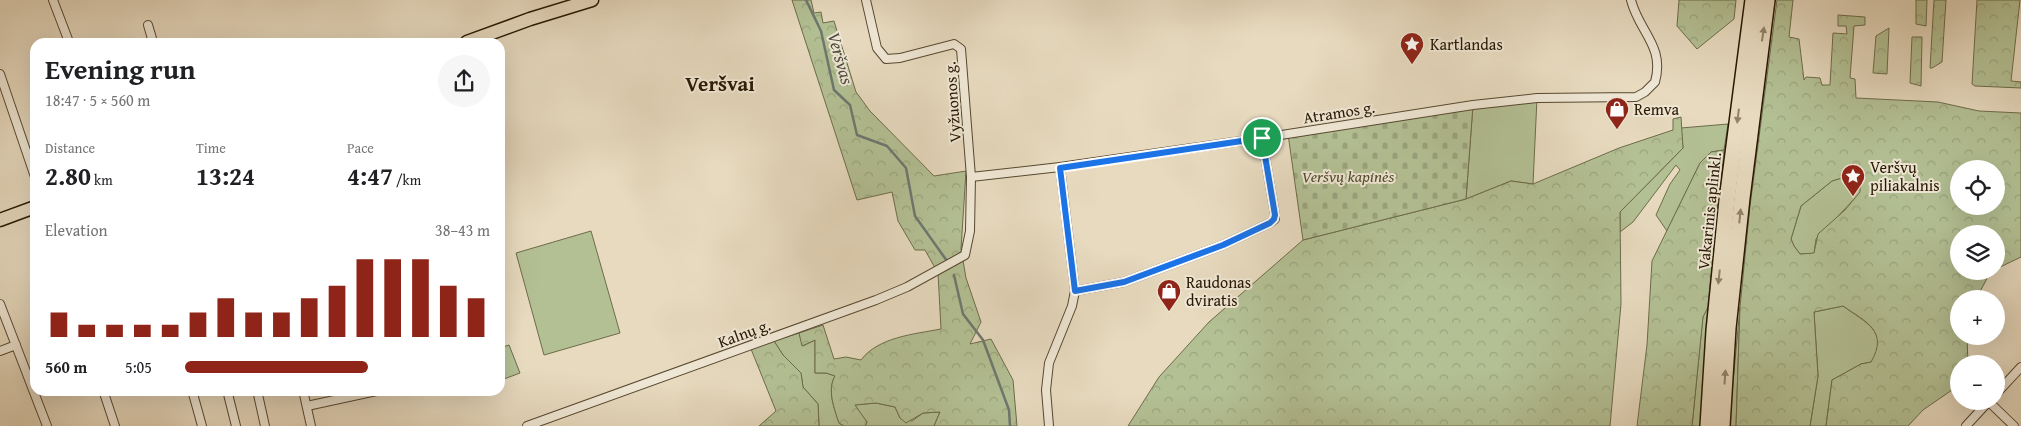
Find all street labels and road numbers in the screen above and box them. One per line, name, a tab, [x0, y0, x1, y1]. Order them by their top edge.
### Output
street label: Vyžuonos g.	[937, 61, 967, 143]
street label: Atramos g.	[1301, 94, 1377, 130]
street label: Vakarinis aplinkl.	[1691, 151, 1727, 271]
street label: Kalnų g.	[714, 312, 774, 354]

